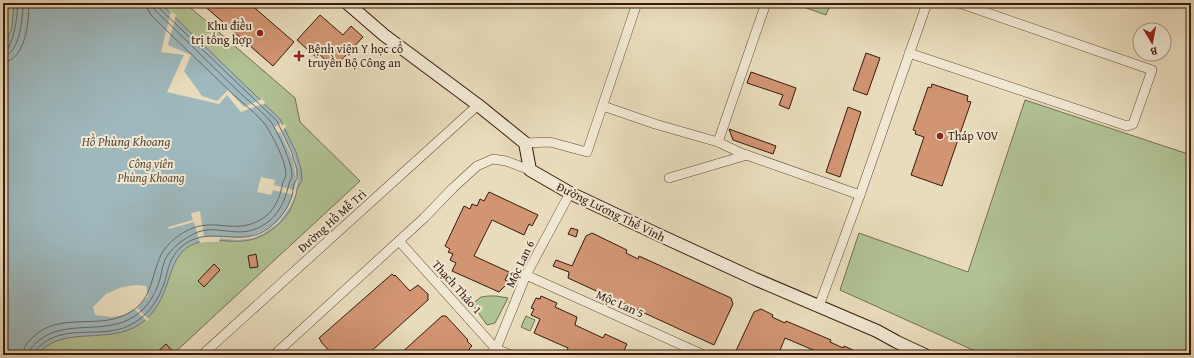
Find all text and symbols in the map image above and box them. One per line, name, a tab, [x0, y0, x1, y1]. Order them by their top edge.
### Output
place label: Khu điều trị tổng hợp	[191, 17, 253, 48]
north arrow	[1132, 22, 1172, 62]
marker: Khu điều trị tổng hợp	[255, 28, 265, 38]
place label: Bệnh viện Y học cổ truyền Bộ Công an	[308, 40, 403, 71]
text: B	[1149, 43, 1158, 60]
marker: Bệnh viện Y học cổ truyền Bộ Công an	[293, 50, 305, 62]
place label: Tháp VOV	[948, 127, 999, 144]
marker: Tháp VOV	[935, 131, 945, 141]
water label: Hồ Phùng Khoang	[81, 132, 170, 151]
park label: Công viên Phùng Khoang	[117, 155, 185, 186]
street label: Đường Lương Thế Vinh	[554, 178, 669, 245]
street label: Đường Hồ Mễ Trì	[294, 185, 370, 256]
street label: Mộc Lan 6	[501, 237, 538, 290]
street label: Thạch Thảo 1	[429, 256, 486, 318]
street label: Mộc Lan 5	[594, 285, 647, 322]

